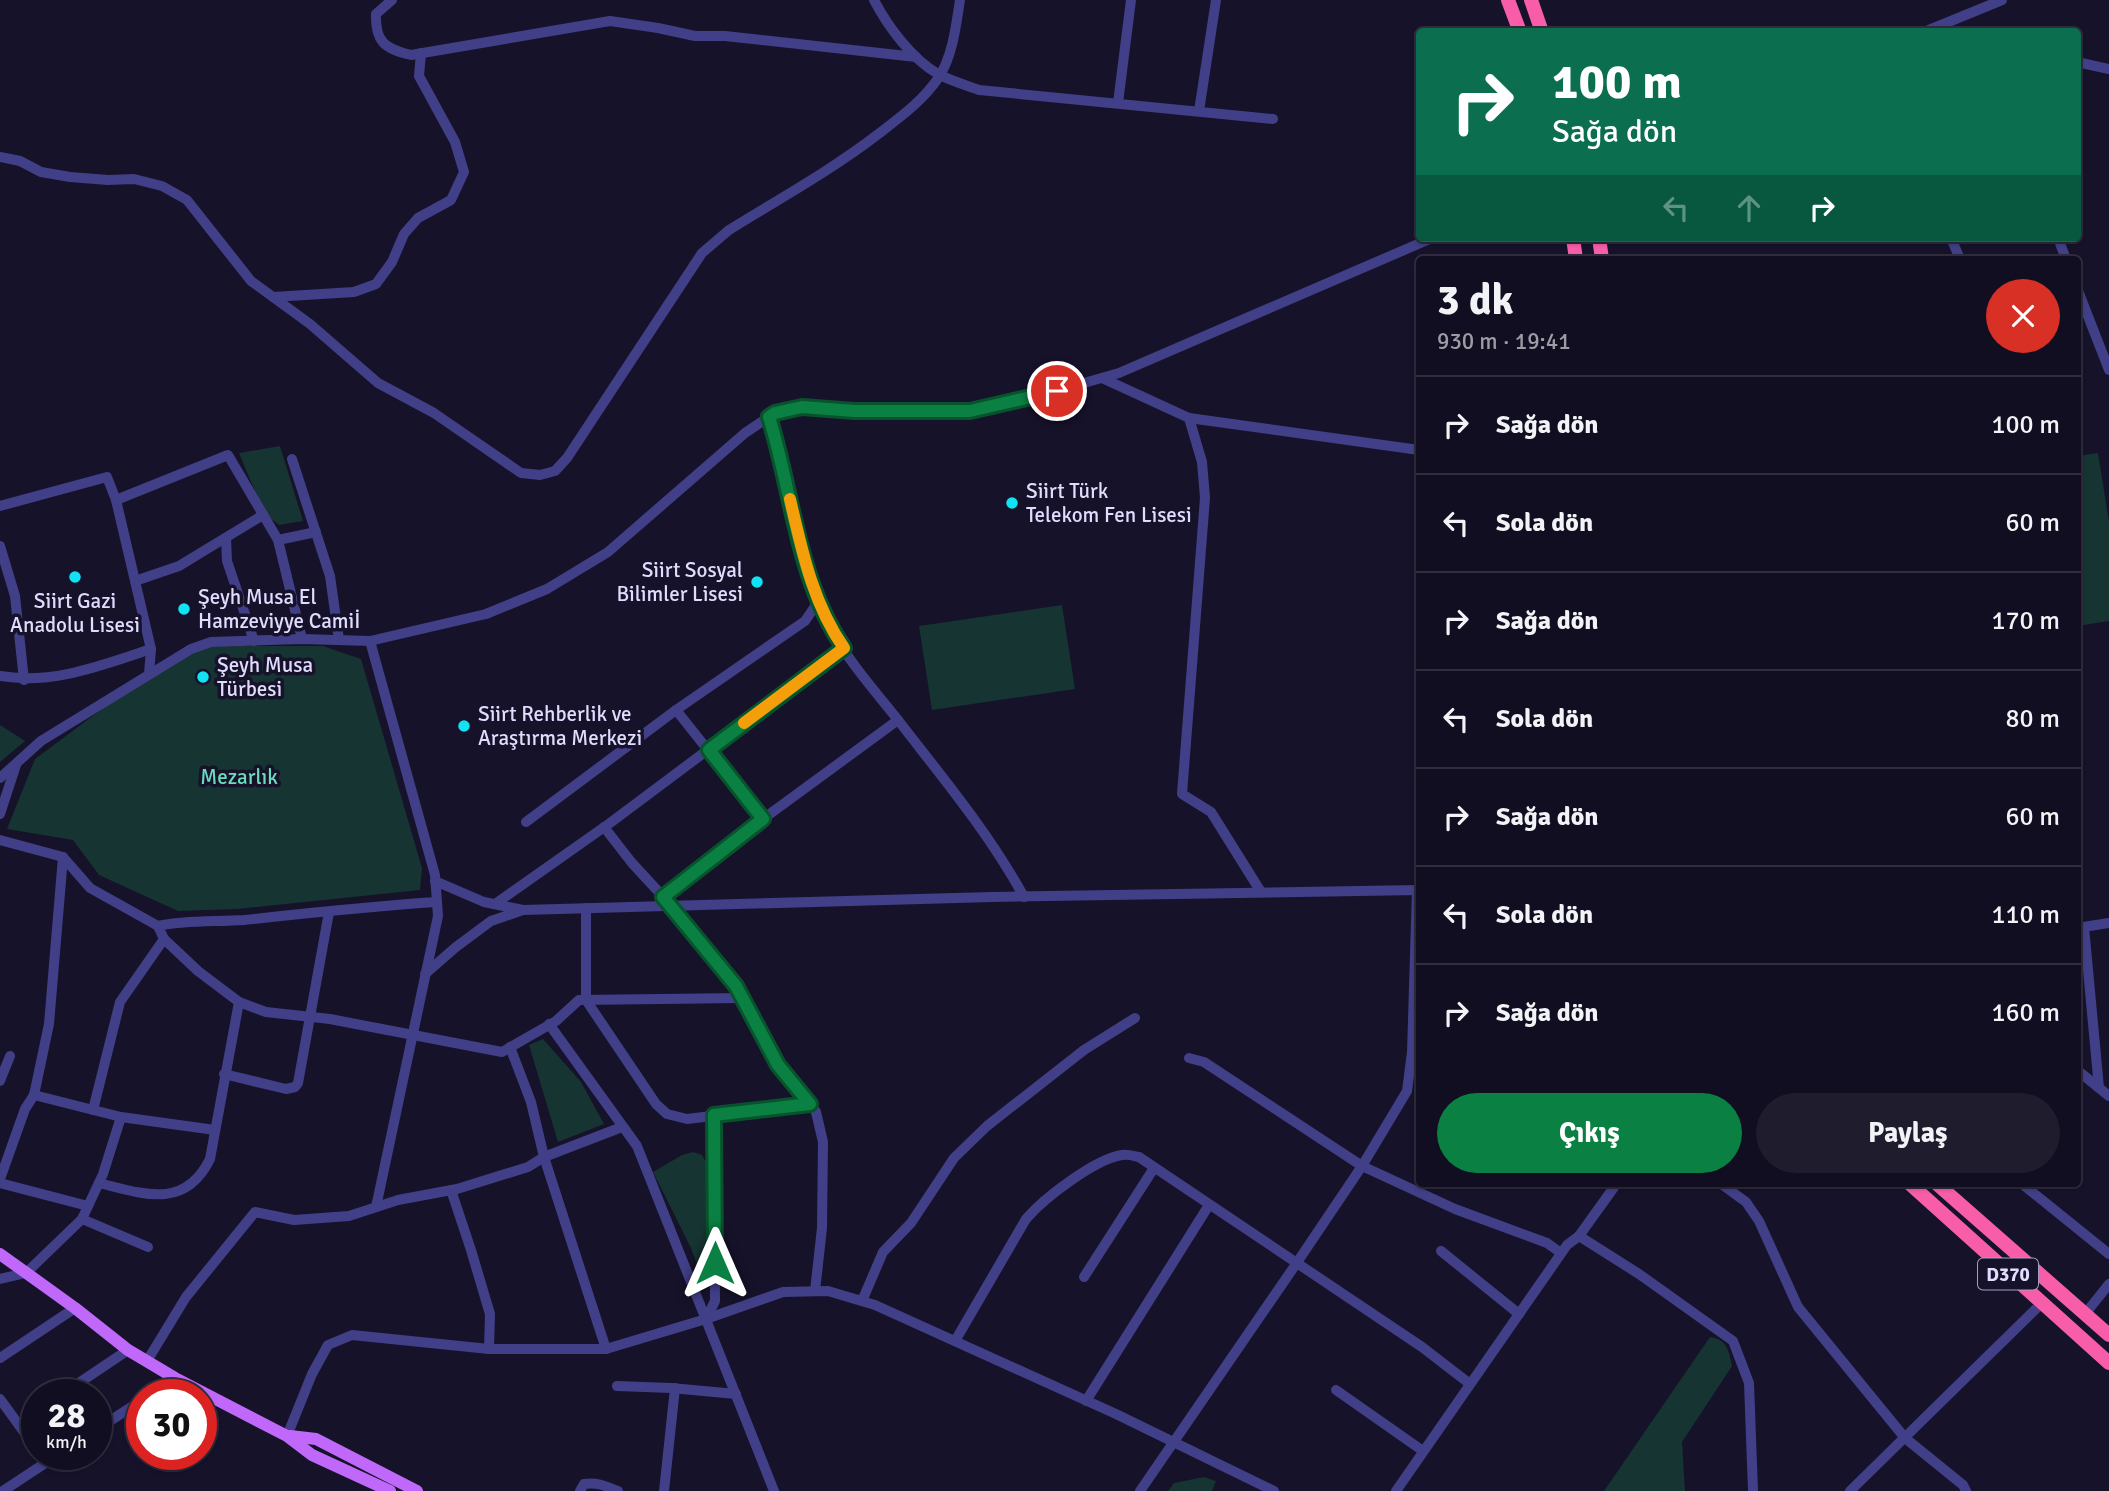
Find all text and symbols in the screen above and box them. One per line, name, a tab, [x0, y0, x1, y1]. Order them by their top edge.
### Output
text: 100 m	[1552, 52, 1682, 112]
icon: right	[1437, 56, 1528, 147]
text: Sağa dön	[1552, 112, 1677, 151]
icon: left	[1657, 189, 1695, 227]
icon: ahead	[1730, 189, 1768, 227]
icon: right	[1803, 189, 1841, 227]
text: 3 dk	[1437, 275, 1514, 326]
button: close	[1986, 279, 2060, 353]
text: 930 m · 19:41	[1437, 327, 1571, 356]
pin	[1027, 361, 1087, 421]
icon: arrive	[1038, 372, 1076, 410]
icon: right	[1437, 406, 1475, 444]
text: Sağa dön	[1496, 409, 1599, 441]
text: 100 m	[1991, 409, 2060, 441]
place label: Siirt Türk Telekom Fen Lisesi	[1026, 478, 1192, 528]
marker: Siirt Türk Telekom Fen Lisesi	[1004, 495, 1020, 511]
icon: left	[1437, 504, 1475, 542]
text: Sola dön	[1496, 507, 1593, 539]
text: 60 m	[2005, 507, 2060, 539]
place label: Siirt Sosyal Bilimler Lisesi	[616, 557, 743, 607]
marker: Siirt Gazi Anadolu Lisesi	[67, 569, 83, 585]
marker: Siirt Sosyal Bilimler Lisesi	[749, 574, 765, 590]
place label: Şeyh Musa El Hamzeviyye Camiİ	[198, 584, 360, 634]
place label: Siirt Gazi Anadolu Lisesi	[10, 588, 140, 638]
marker: Şeyh Musa El Hamzeviyye Camiİ	[176, 601, 192, 617]
icon: right	[1437, 602, 1475, 640]
text: Sağa dön	[1496, 605, 1599, 637]
text: 170 m	[1991, 605, 2060, 637]
place label: Şeyh Musa Türbesi	[217, 652, 313, 702]
marker: Şeyh Musa Türbesi	[195, 669, 211, 685]
icon: left	[1437, 700, 1475, 738]
place label: Siirt Rehberlik ve Araştırma Merkezi	[478, 701, 642, 751]
text: Sola dön	[1496, 703, 1593, 735]
text: 80 m	[2005, 703, 2060, 735]
marker: Siirt Rehberlik ve Araştırma Merkezi	[456, 718, 472, 734]
park label: Mezarlık	[200, 764, 278, 790]
icon: right	[1437, 798, 1475, 836]
text: Sağa dön	[1496, 801, 1599, 833]
text: 60 m	[2005, 801, 2060, 833]
icon: left	[1437, 896, 1475, 934]
text: Sola dön	[1496, 899, 1593, 931]
text: 110 m	[1991, 899, 2060, 931]
icon: right	[1437, 994, 1475, 1032]
text: Sağa dön	[1496, 997, 1599, 1029]
text: 160 m	[1991, 997, 2060, 1029]
button: Çıkış	[1437, 1093, 1742, 1173]
button: Paylaş	[1756, 1093, 2060, 1173]
position arrow	[678, 1226, 752, 1300]
road number: D370	[1978, 1258, 2038, 1290]
speed limit sign: 30	[126, 1379, 217, 1470]
text: 28	[48, 1394, 85, 1437]
text: km/h	[46, 1431, 87, 1453]

